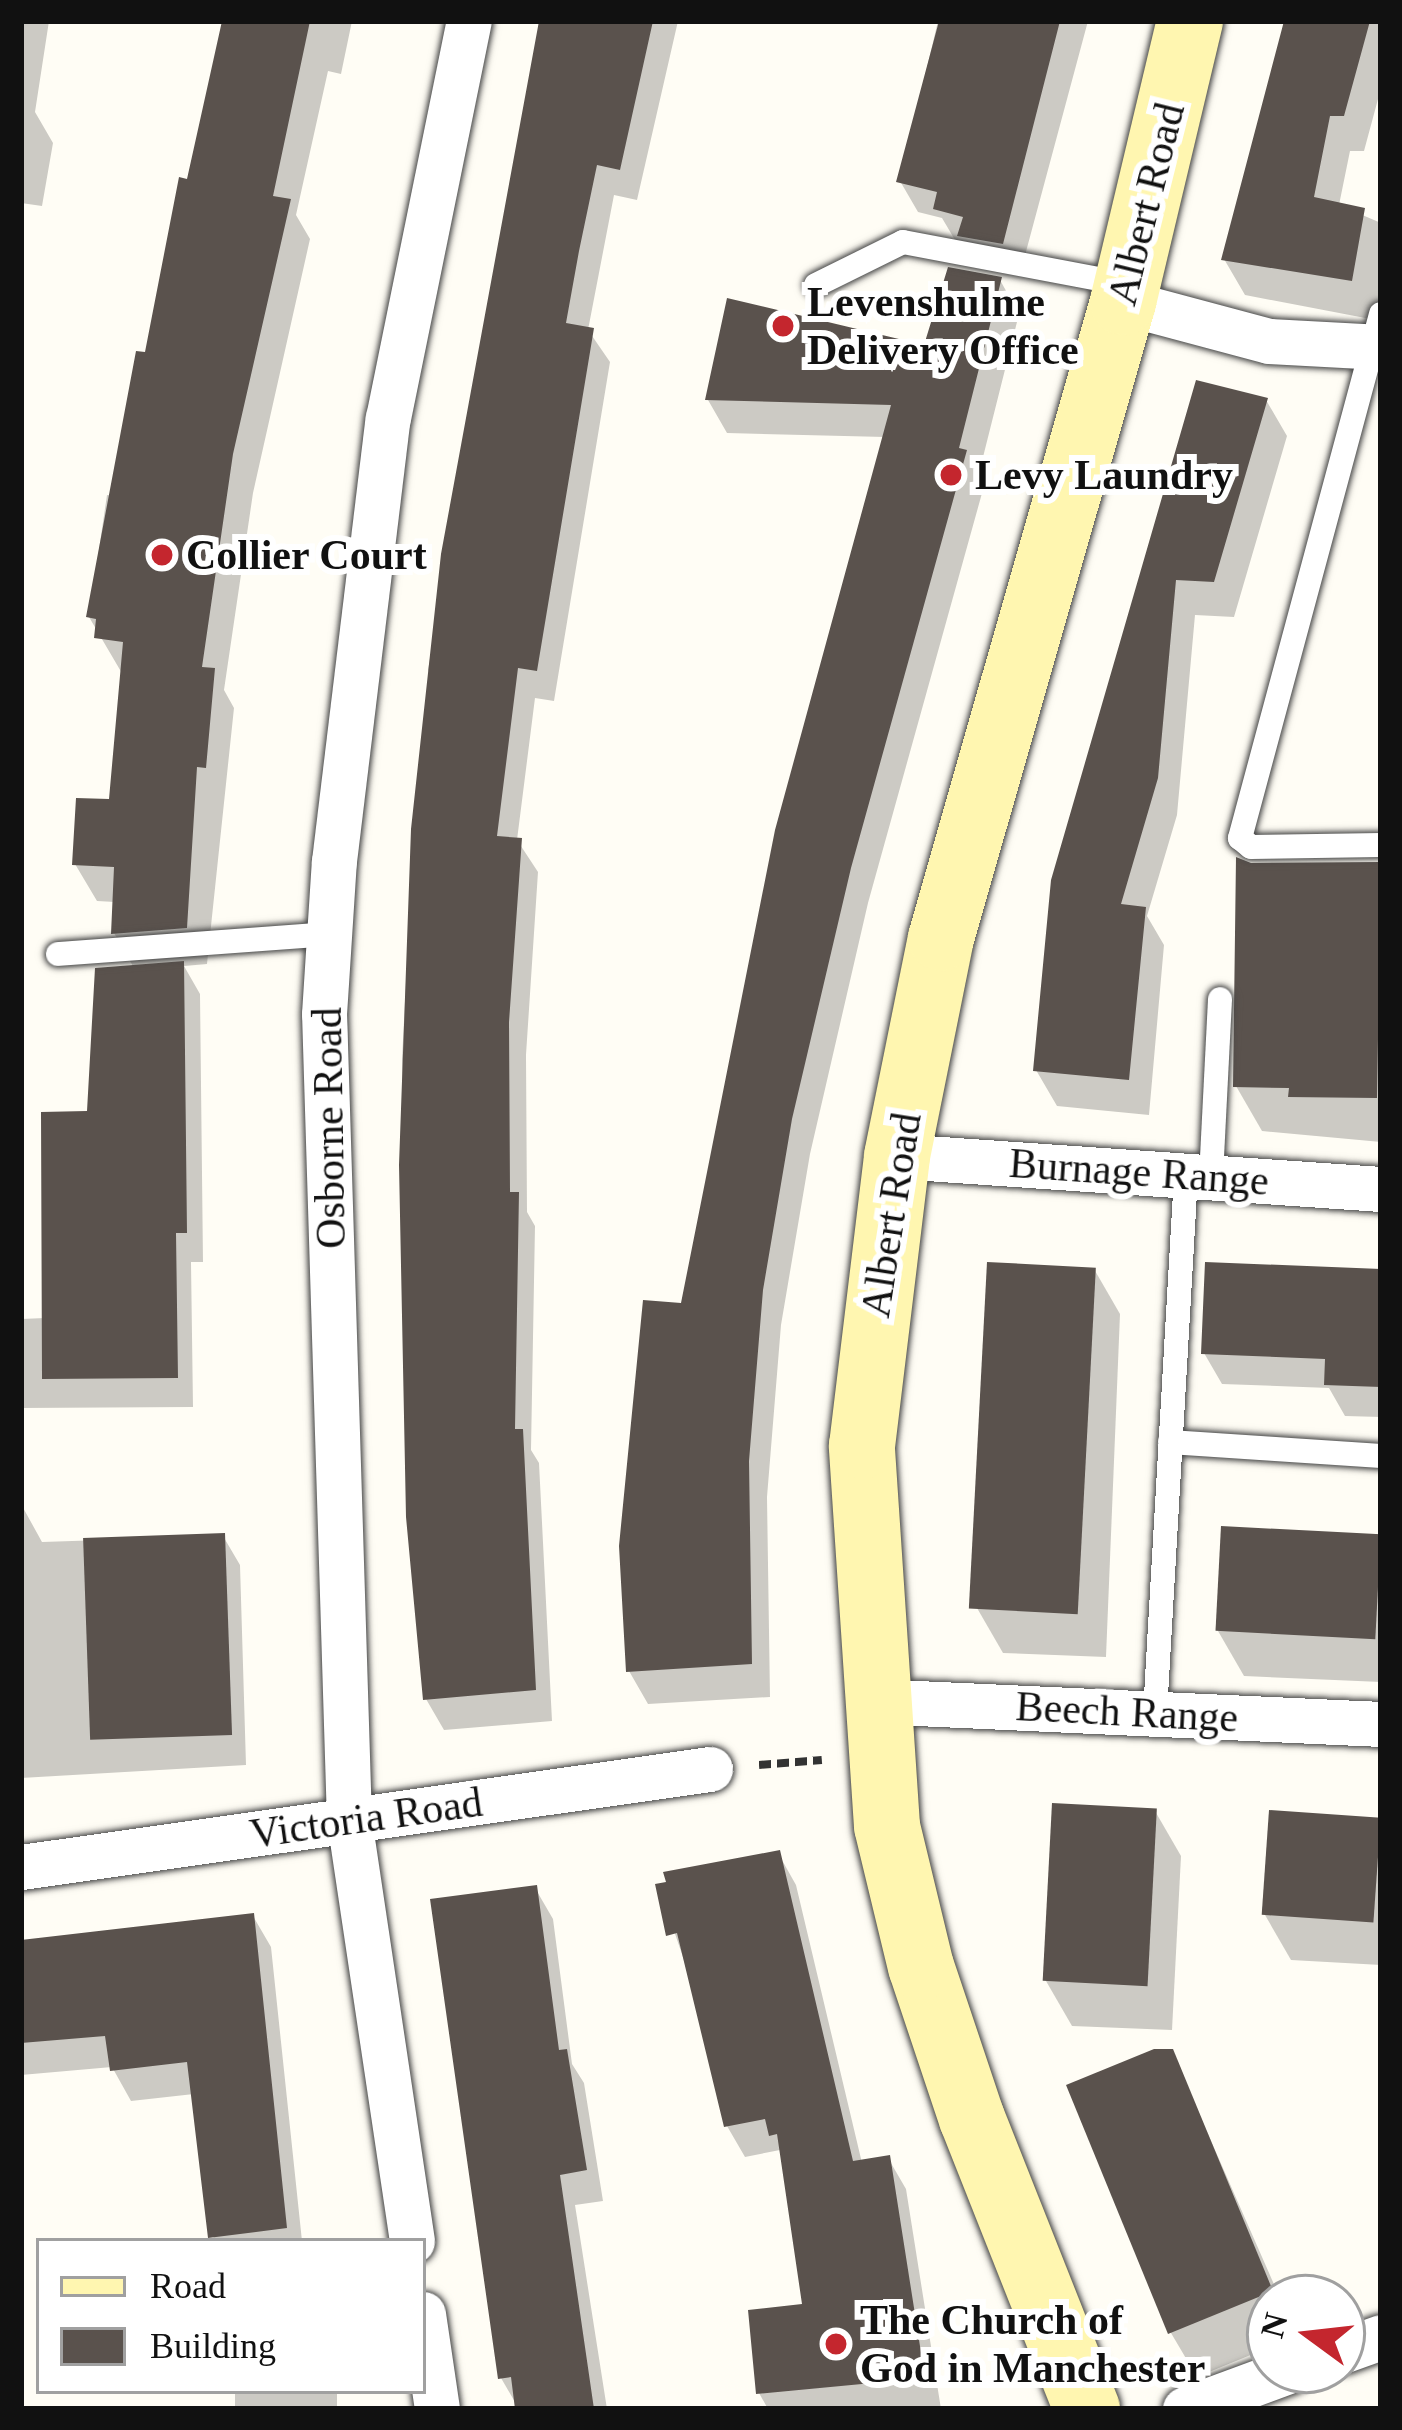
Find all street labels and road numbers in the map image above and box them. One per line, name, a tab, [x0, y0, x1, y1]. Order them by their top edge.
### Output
street label: Albert Road	[1097, 98, 1195, 310]
street label: Osborne Road	[302, 1007, 356, 1249]
street label: Albert Road	[850, 1109, 932, 1321]
street label: Burnage Range	[1008, 1138, 1270, 1206]
street label: Beech Range	[1014, 1681, 1240, 1743]
street label: Victoria Road	[247, 1777, 485, 1859]

